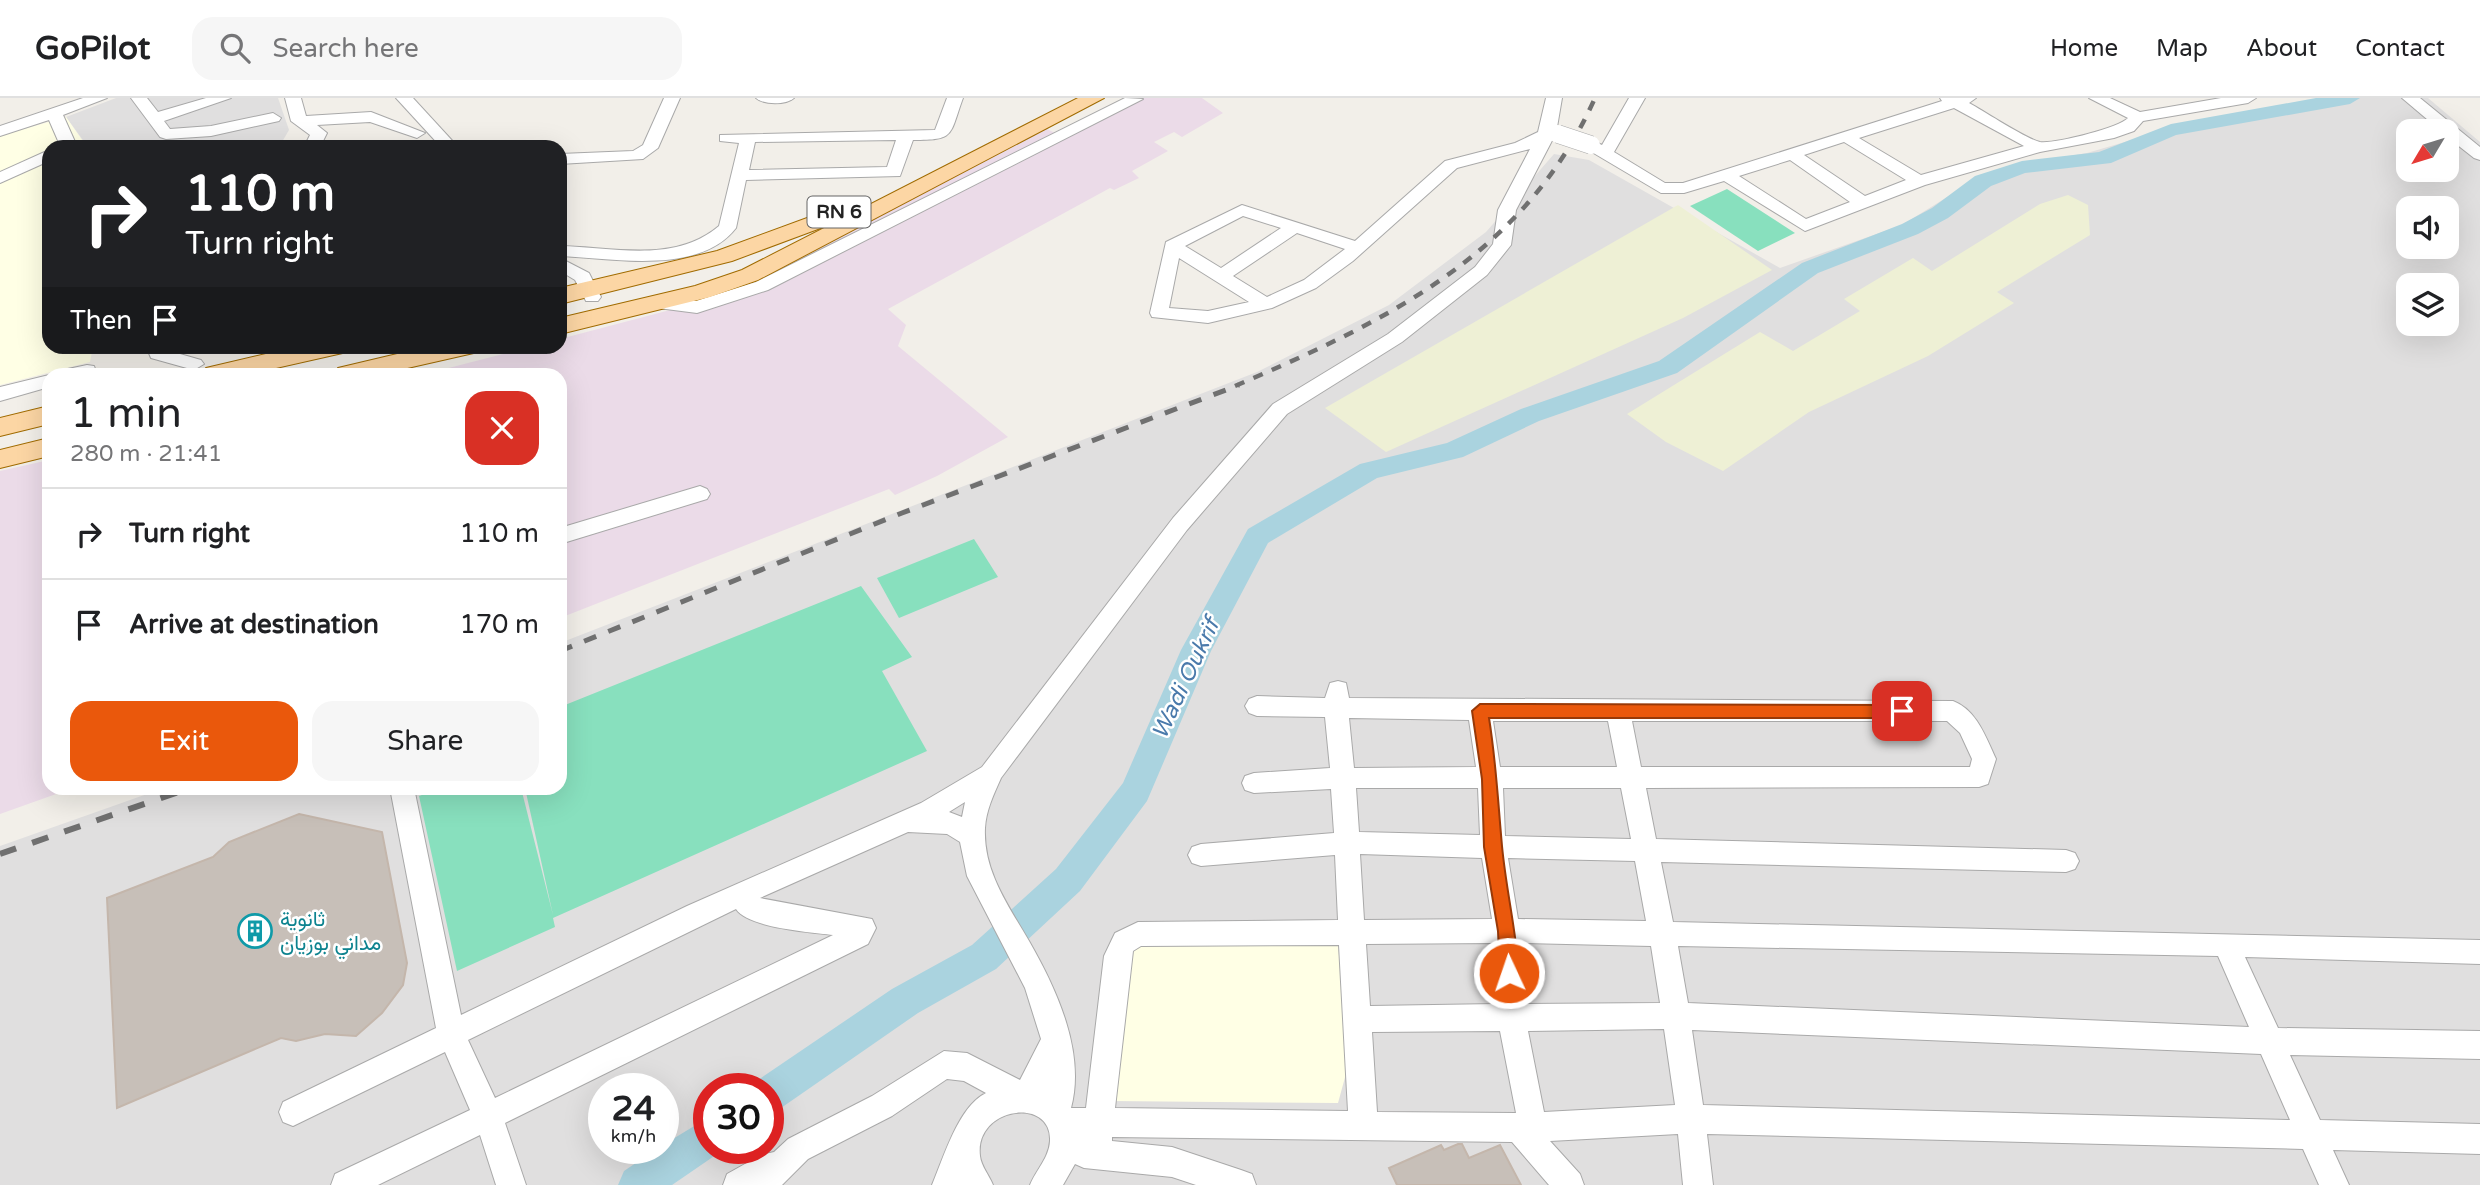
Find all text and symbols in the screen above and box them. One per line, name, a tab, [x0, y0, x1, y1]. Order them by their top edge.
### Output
search box	[192, 17, 682, 80]
text: GoPilot	[35, 29, 150, 68]
icon: search	[216, 29, 254, 67]
text: Search here	[272, 33, 419, 64]
text: Home	[2050, 34, 2118, 63]
text: Map	[2156, 34, 2208, 63]
text: About	[2246, 34, 2317, 63]
text: Contact	[2355, 34, 2445, 63]
north arrow	[2396, 119, 2459, 182]
map controls	[2396, 119, 2459, 336]
text: 110 m	[185, 165, 335, 224]
icon: right	[70, 168, 161, 259]
road number: RN 6	[808, 196, 870, 228]
button: sound	[2396, 196, 2459, 259]
text: Turn right	[185, 225, 334, 263]
button: layers	[2396, 273, 2459, 336]
icon: arrive	[146, 301, 184, 339]
text: Then	[70, 305, 132, 336]
text: 1 min	[70, 388, 182, 439]
button: close	[465, 391, 539, 465]
text: 280 m · 21:41	[70, 440, 222, 468]
icon: right	[70, 515, 108, 553]
text: Turn right	[129, 518, 250, 549]
text: 110 m	[459, 518, 539, 549]
icon: arrive	[70, 606, 108, 644]
text: Arrive at destination	[129, 609, 379, 640]
text: 170 m	[459, 609, 539, 640]
water label: Wadi Oukrif	[1146, 610, 1228, 744]
pin	[1872, 681, 1932, 741]
icon: arrive	[1883, 692, 1921, 730]
button: Exit	[70, 701, 298, 781]
button: Share	[312, 701, 539, 781]
place label: ثانوية مداني بوزيان	[280, 907, 381, 960]
building icon: ثانوية مداني بوزيان	[236, 912, 274, 950]
position arrow	[1472, 936, 1546, 1010]
speed limit sign: 30	[693, 1073, 784, 1164]
text: 24	[612, 1088, 655, 1130]
text: km/h	[611, 1125, 656, 1147]

